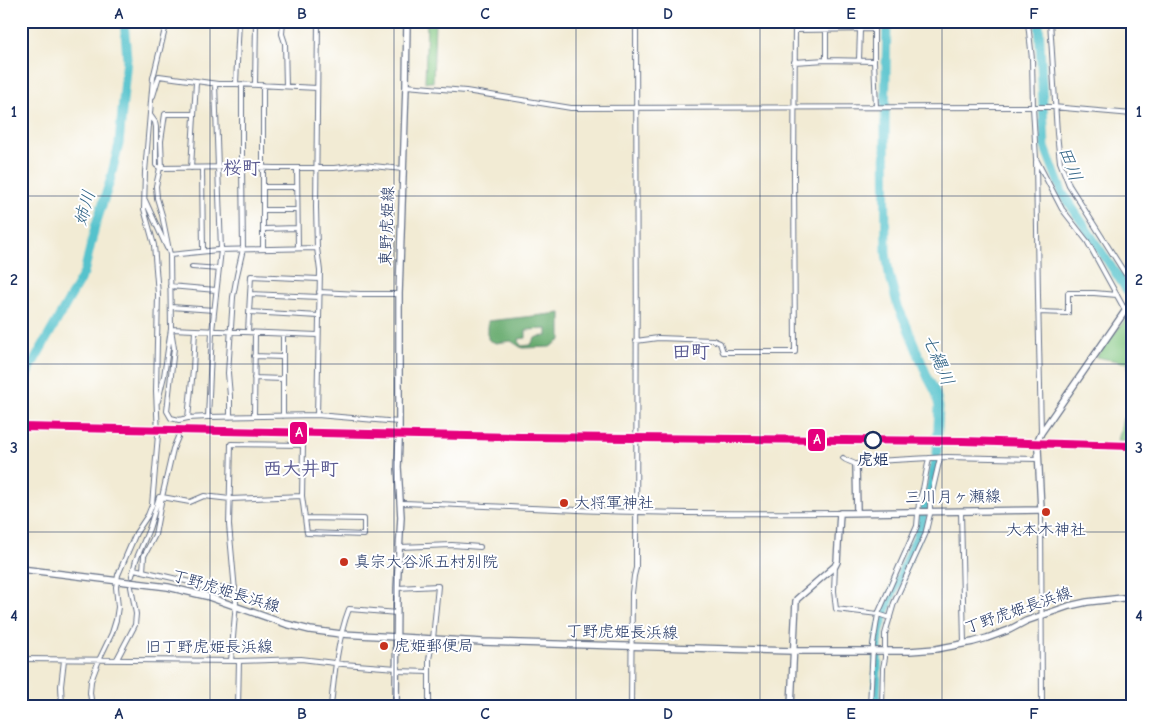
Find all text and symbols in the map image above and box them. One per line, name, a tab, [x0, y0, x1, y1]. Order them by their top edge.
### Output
text: A	[115, 5, 124, 23]
text: B	[297, 5, 307, 23]
text: C	[480, 5, 490, 23]
text: D	[663, 5, 673, 23]
text: E	[846, 5, 856, 23]
text: F	[1029, 5, 1039, 23]
text: 1	[11, 103, 17, 121]
text: 1	[1136, 103, 1142, 121]
water label: 田川	[1054, 143, 1086, 185]
district label: 桜町	[223, 157, 261, 179]
street label: 東野虎姫線	[377, 186, 397, 266]
water label: 姉川	[70, 188, 100, 228]
text: 2	[10, 271, 18, 289]
text: 2	[1135, 271, 1143, 289]
water label: 七縄川	[918, 331, 958, 389]
district label: 田町	[672, 341, 710, 363]
line badge: A	[289, 421, 308, 445]
text: A	[295, 424, 303, 441]
line badge: A	[807, 428, 826, 452]
text: A	[813, 431, 821, 448]
marker: 虎姫	[864, 431, 882, 449]
text: 3	[10, 439, 18, 457]
text: 3	[1135, 439, 1143, 457]
place label: 虎姫	[857, 451, 889, 469]
district label: 西大井町	[263, 458, 339, 480]
street label: 三川月ヶ瀬線	[905, 487, 1001, 507]
place label: 大将軍神社	[574, 494, 654, 512]
marker: 大将軍神社	[558, 497, 570, 509]
marker: 大本木神社	[1040, 506, 1052, 518]
place label: 大本木神社	[1006, 521, 1086, 539]
place label: 真宗大谷派五村別院	[354, 553, 498, 571]
marker: 真宗大谷派五村別院	[338, 556, 350, 568]
street label: 丁野虎姫長浜線	[170, 566, 282, 616]
street label: 丁野虎姫長浜線	[962, 583, 1074, 637]
text: 4	[10, 607, 18, 625]
text: 4	[1135, 607, 1143, 625]
street label: 丁野虎姫長浜線	[566, 622, 678, 642]
place label: 虎姫郵便局	[394, 637, 474, 655]
street label: 旧丁野虎姫長浜線	[145, 638, 273, 656]
marker: 虎姫郵便局	[378, 640, 390, 652]
text: A	[115, 705, 124, 723]
text: B	[297, 705, 307, 723]
text: C	[480, 705, 490, 723]
text: D	[663, 705, 673, 723]
text: E	[846, 705, 856, 723]
text: F	[1029, 705, 1039, 723]

